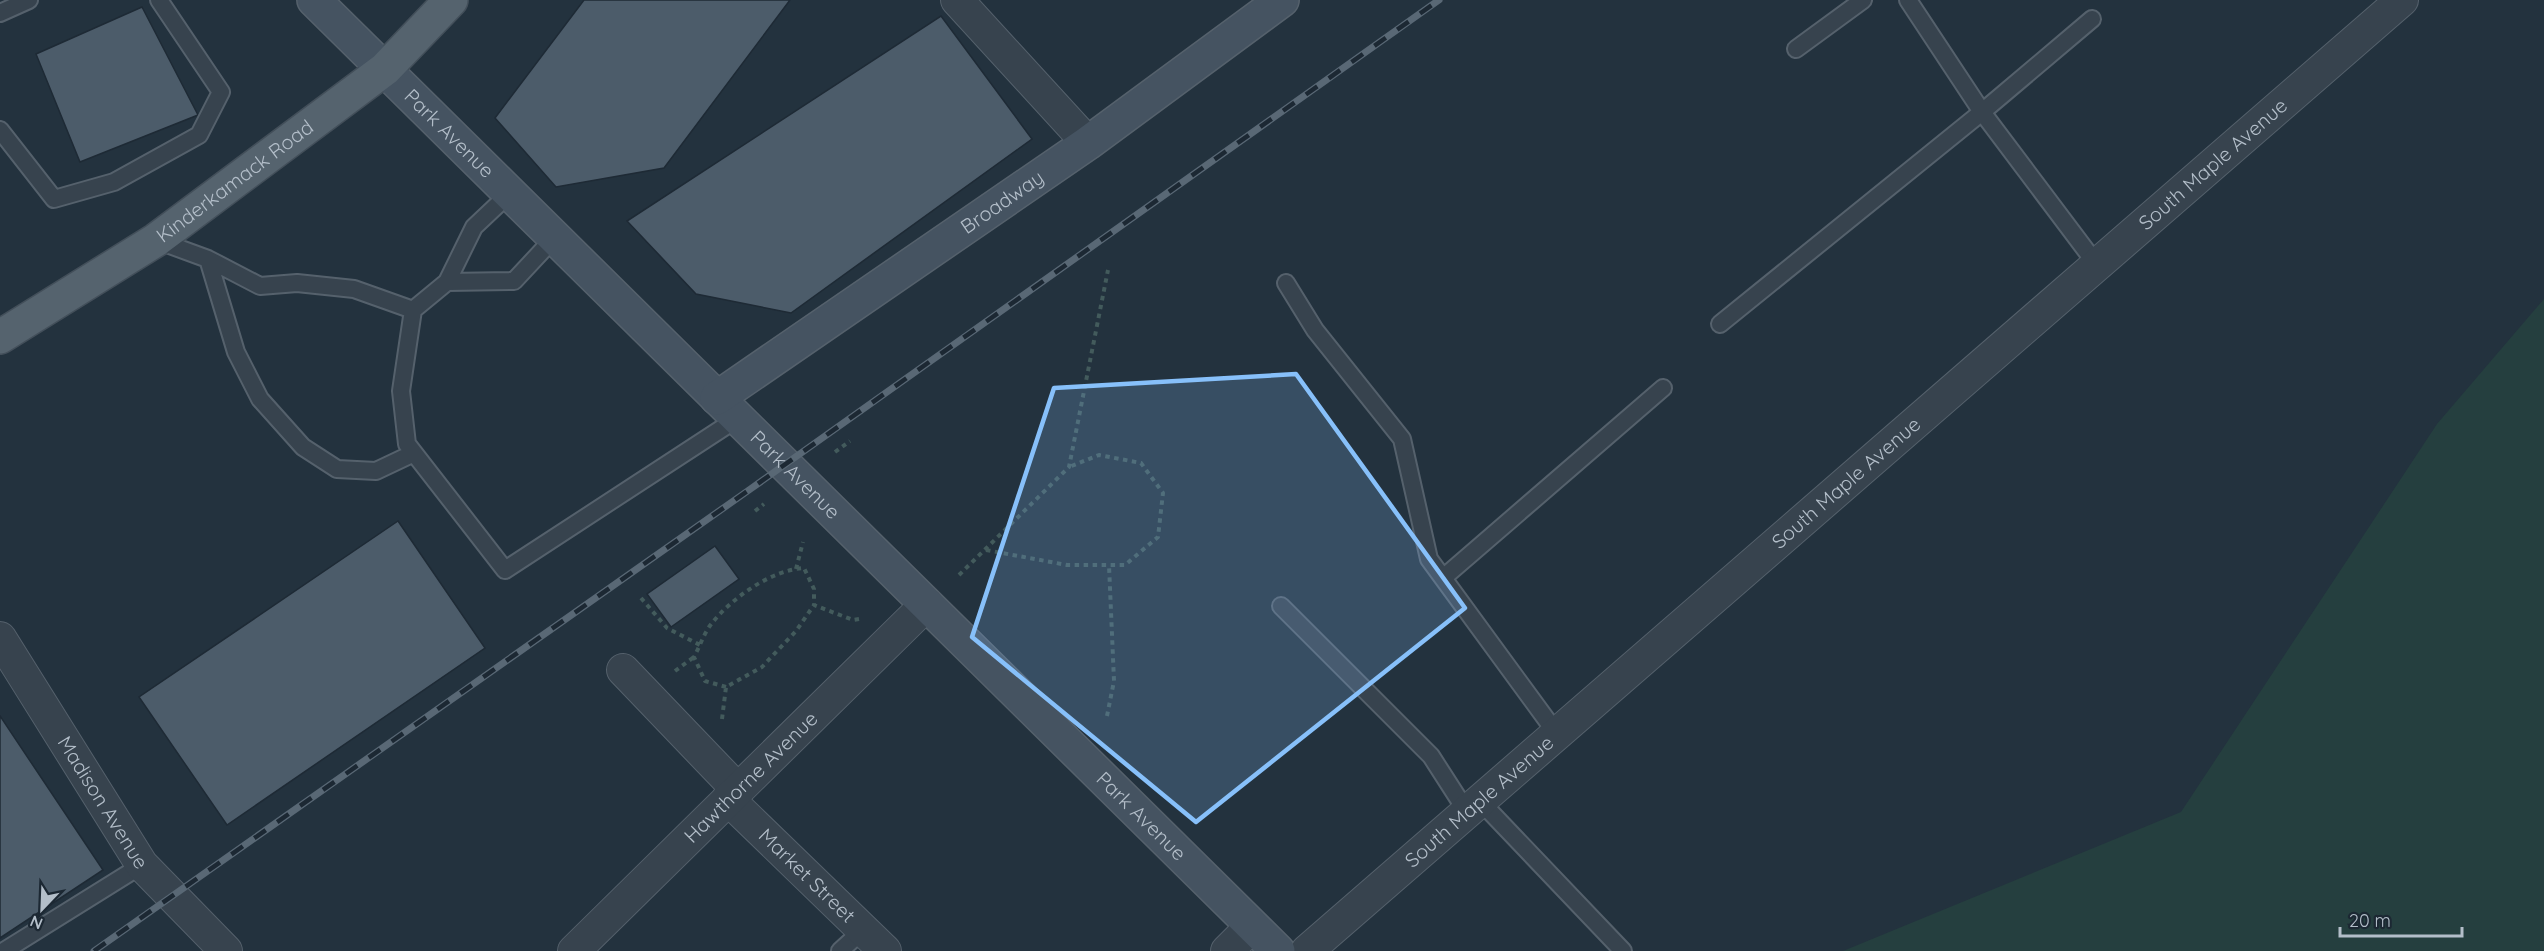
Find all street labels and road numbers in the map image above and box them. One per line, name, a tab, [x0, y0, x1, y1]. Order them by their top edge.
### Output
street label: Park Avenue	[399, 83, 500, 183]
street label: South Maple Avenue	[2133, 92, 2292, 235]
street label: Kinderkamack Road	[151, 114, 318, 248]
street label: Broadway	[956, 164, 1048, 239]
street label: South Maple Avenue	[1766, 411, 1925, 554]
street label: Park Avenue	[745, 425, 846, 524]
street label: Hawthorne Avenue	[679, 706, 822, 848]
street label: South Maple Avenue	[1399, 730, 1558, 872]
street label: Madison Avenue	[52, 731, 154, 873]
street label: Park Avenue	[1091, 766, 1192, 865]
street label: Market Street	[754, 823, 861, 928]

